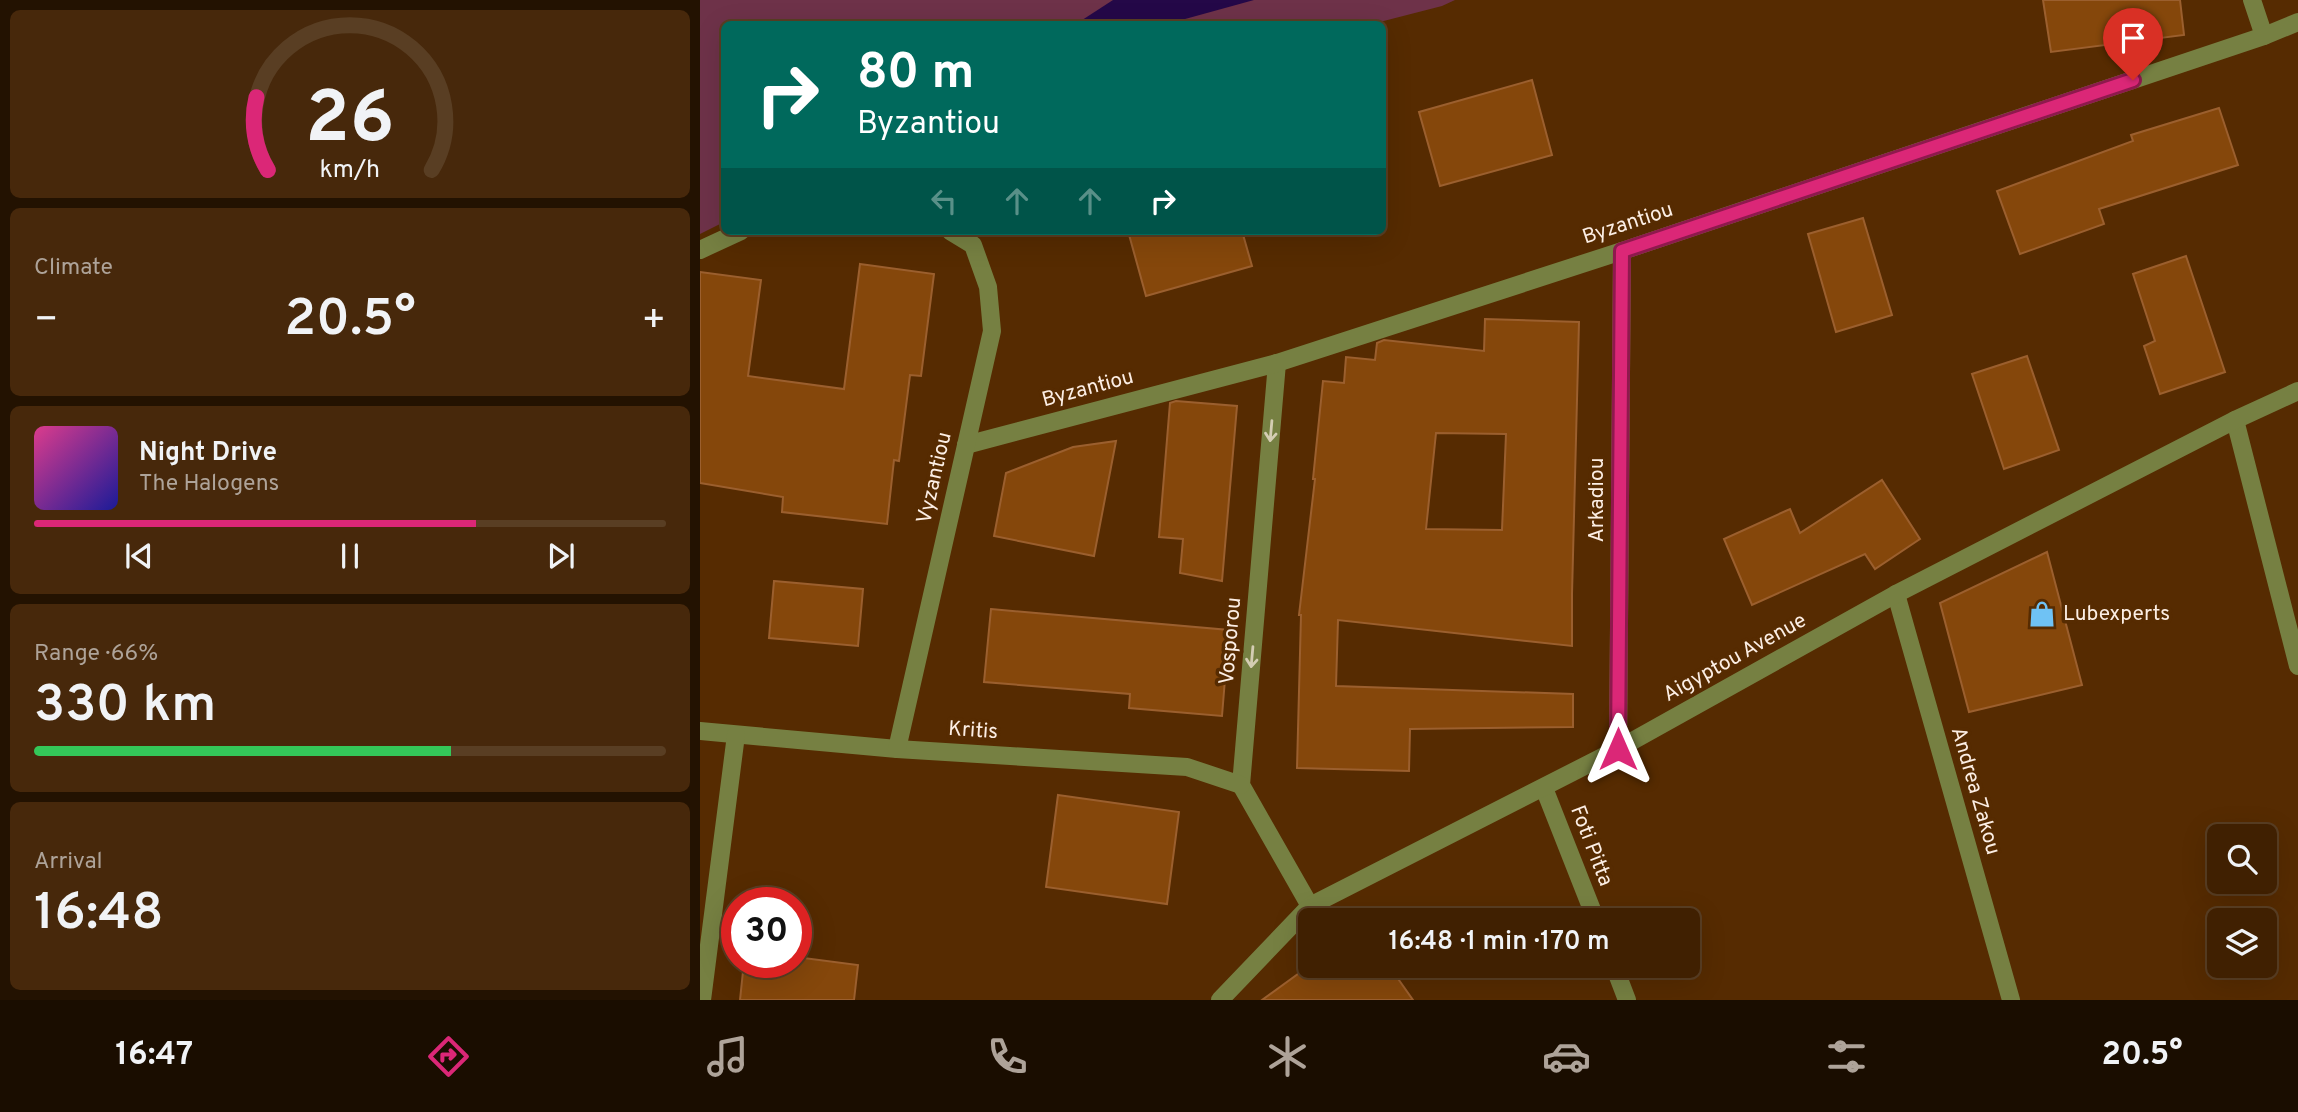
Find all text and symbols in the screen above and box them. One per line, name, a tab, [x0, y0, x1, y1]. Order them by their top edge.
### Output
pin	[2103, 8, 2163, 80]
icon: arrive	[2114, 19, 2152, 57]
text: 80 m	[857, 44, 974, 106]
icon: right	[742, 49, 833, 140]
text: 26	[305, 76, 395, 168]
text: Byzantiou	[857, 105, 1000, 145]
text: km/h	[320, 155, 380, 187]
icon: left	[925, 182, 963, 220]
icon: ahead	[998, 182, 1036, 220]
icon: ahead	[1071, 182, 1109, 220]
icon: right	[1144, 182, 1182, 220]
street label: Byzantiou	[1579, 197, 1677, 251]
text: Climate	[34, 254, 113, 283]
text: 20.5°	[284, 288, 416, 354]
text: −	[34, 297, 59, 346]
text: +	[641, 297, 666, 346]
street label: Byzantiou	[1039, 364, 1137, 414]
one-way arrow	[1264, 419, 1277, 441]
street label: Vyzantiou	[911, 429, 959, 527]
text: Night Drive	[139, 437, 277, 470]
street label: Arkadiou	[1584, 458, 1611, 543]
text: The Halogens	[139, 470, 279, 499]
icon: previous	[120, 537, 158, 575]
icon: pause	[331, 537, 369, 575]
icon: next	[542, 537, 580, 575]
street label: Vosporou	[1214, 596, 1248, 686]
shop icon: Lubexperts	[2027, 599, 2057, 629]
place label: Lubexperts	[2063, 601, 2170, 628]
street label: Aigyptou Avenue	[1658, 607, 1812, 709]
text: Range · 66%	[34, 640, 158, 669]
one-way arrow	[1245, 645, 1258, 668]
text: 330 km	[34, 674, 216, 740]
position arrow	[1581, 712, 1655, 786]
street label: Kritis	[947, 716, 999, 746]
street label: Andrea Zakou	[1944, 724, 2006, 858]
street label: Foti Pitta	[1563, 802, 1619, 890]
map controls	[2207, 824, 2277, 978]
button: search	[2207, 824, 2277, 894]
text: Arrival	[34, 848, 103, 877]
text: 16:48	[34, 882, 164, 948]
speed limit sign: 30	[721, 887, 812, 978]
button: layers	[2207, 908, 2277, 978]
text: 16:48 · 1 min · 170 m	[1388, 926, 1610, 959]
icon: directions	[424, 1032, 473, 1081]
icon: music	[703, 1032, 752, 1081]
icon: phone	[983, 1032, 1032, 1081]
icon: climate	[1263, 1032, 1312, 1081]
icon: car	[1542, 1032, 1591, 1081]
icon: filters	[1822, 1032, 1871, 1081]
text: 16:47	[115, 1036, 193, 1076]
text: 20.5°	[2101, 1036, 2183, 1076]

